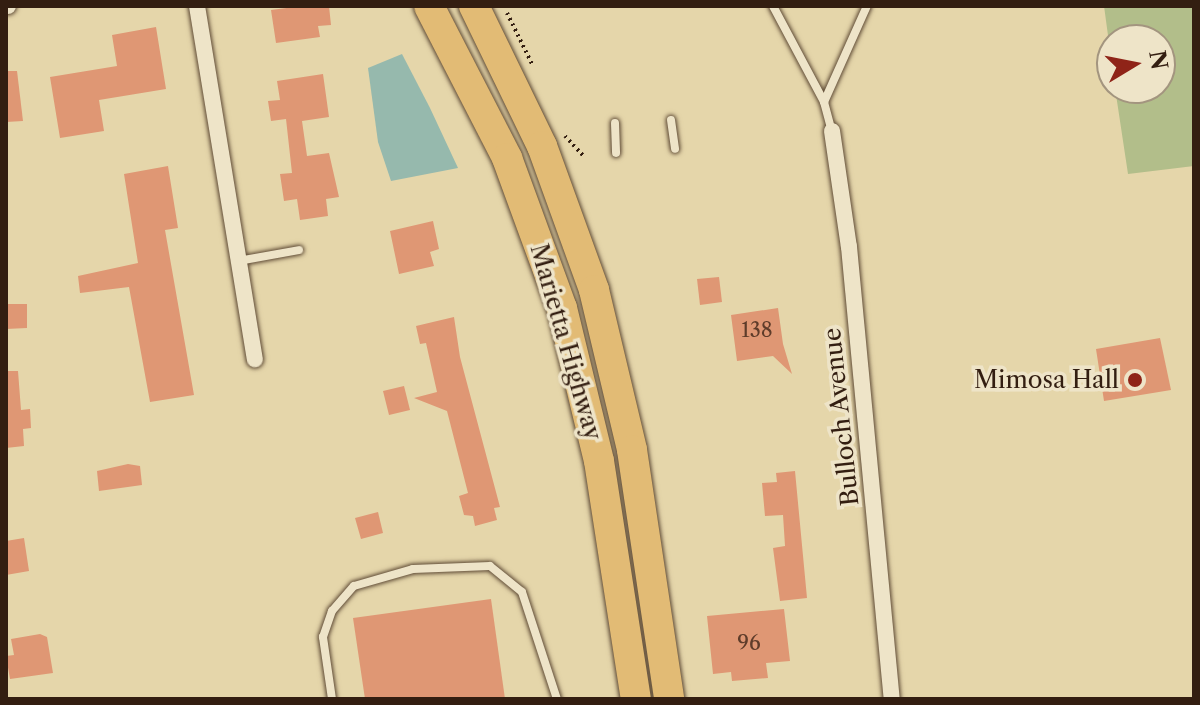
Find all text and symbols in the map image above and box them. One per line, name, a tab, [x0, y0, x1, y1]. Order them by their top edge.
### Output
north arrow	[1096, 24, 1176, 104]
text: N	[1143, 48, 1173, 72]
street label: Marietta Highway	[524, 240, 608, 444]
house number: 138	[741, 318, 773, 342]
street label: Bulloch Avenue	[817, 326, 865, 508]
place label: Mimosa Hall	[974, 366, 1119, 394]
marker: Mimosa Hall	[1126, 371, 1144, 389]
house number: 96	[737, 631, 761, 655]

